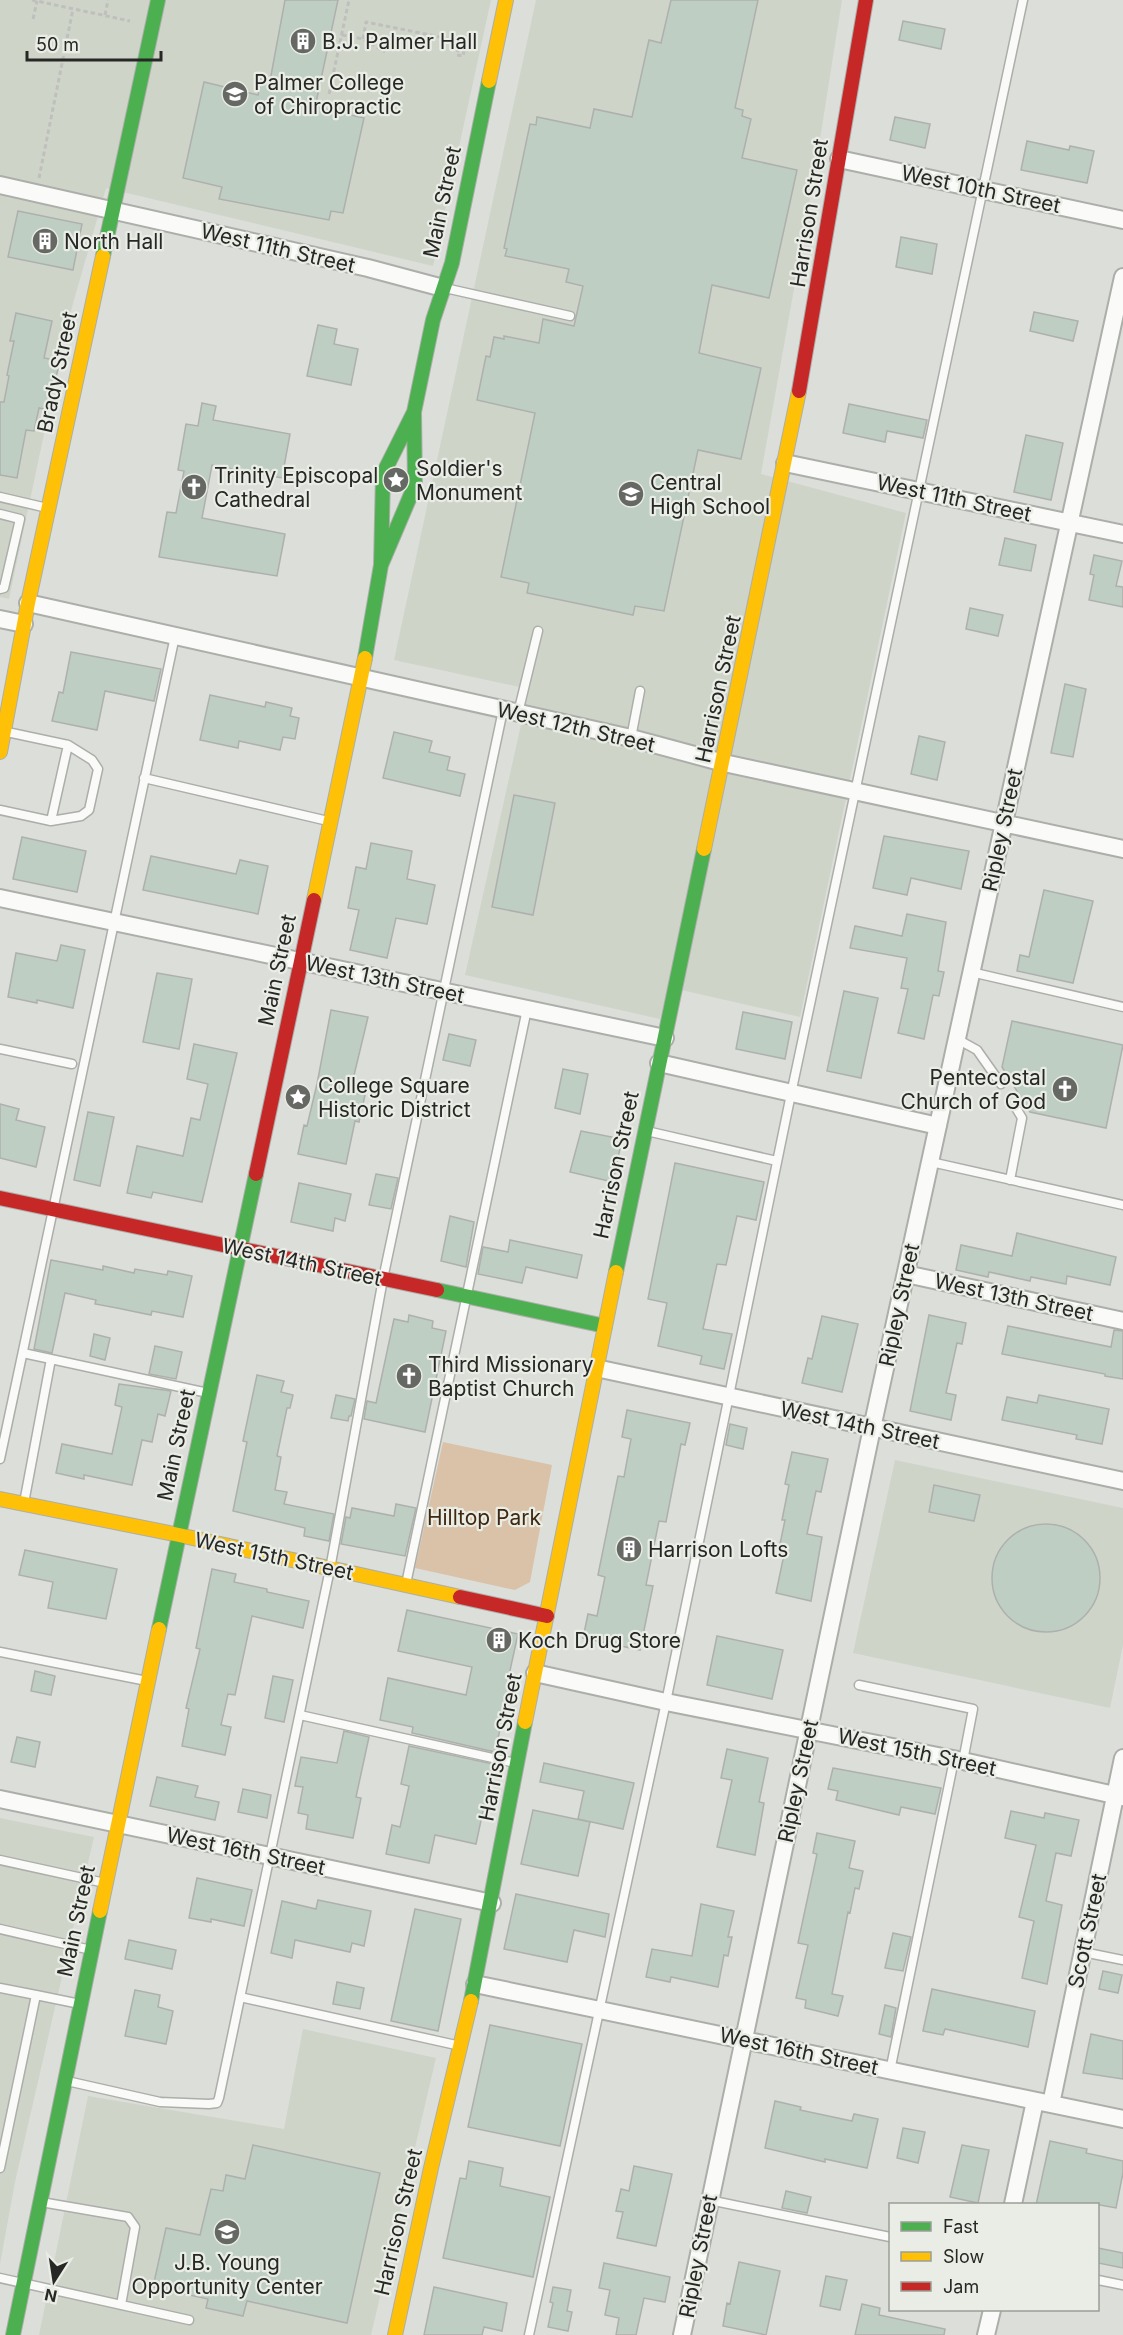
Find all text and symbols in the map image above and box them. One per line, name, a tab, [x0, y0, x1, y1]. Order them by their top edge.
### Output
scale bar	[27, 24, 160, 62]
building icon: B.J. Palmer Hall	[288, 26, 318, 56]
place label: B.J. Palmer Hall	[322, 29, 477, 54]
text: 50 m	[36, 34, 79, 55]
place label: Palmer College of Chiropractic	[254, 70, 404, 119]
school or university icon: Palmer College of Chiropractic	[220, 79, 250, 109]
street label: Harrison Street	[785, 137, 833, 289]
street label: Main Street	[418, 144, 466, 260]
street label: West 10th Street	[899, 160, 1063, 218]
street label: West 11th Street	[198, 218, 358, 278]
building icon: North Hall	[30, 226, 60, 256]
place label: North Hall	[64, 229, 163, 254]
street label: Brady Street	[32, 309, 82, 435]
place label: Soldier's Monument	[416, 456, 522, 505]
place label: Trinity Episcopal Cathedral	[214, 463, 378, 512]
place icon: Soldier's Monument	[381, 465, 411, 495]
street label: West 11th Street	[874, 469, 1034, 527]
place label: Central High School	[650, 470, 770, 519]
church icon: Trinity Episcopal Cathedral	[179, 472, 209, 502]
school or university icon: Central High School	[616, 479, 646, 509]
street label: Harrison Street	[690, 613, 746, 765]
street label: West 12th Street	[494, 697, 658, 757]
street label: Ripley Street	[977, 766, 1027, 894]
street label: Main Street	[253, 912, 301, 1028]
street label: West 13th Street	[303, 950, 467, 1008]
place label: Pentecostal Church of God	[901, 1065, 1046, 1114]
place label: College Square Historic District	[318, 1073, 471, 1122]
church icon: Pentecostal Church of God	[1050, 1074, 1080, 1104]
place icon: College Square Historic District	[283, 1082, 313, 1112]
street label: Harrison Street	[588, 1089, 644, 1241]
street label: West 14th Street	[220, 1233, 384, 1291]
street label: Ripley Street	[874, 1241, 924, 1369]
street label: West 13th Street	[932, 1268, 1096, 1326]
place label: Third Missionary Baptist Church	[428, 1352, 594, 1401]
church icon: Third Missionary Baptist Church	[394, 1361, 424, 1391]
street label: Main Street	[152, 1387, 200, 1503]
street label: West 14th Street	[778, 1396, 942, 1454]
park label: Hilltop Park	[427, 1505, 542, 1530]
street label: West 15th Street	[192, 1527, 356, 1585]
building icon: Harrison Lofts	[614, 1534, 644, 1564]
place label: Harrison Lofts	[648, 1537, 788, 1562]
building icon: Koch Drug Store	[484, 1625, 514, 1655]
place label: Koch Drug Store	[518, 1628, 681, 1653]
street label: Harrison Street	[473, 1671, 527, 1823]
street label: Ripley Street	[773, 1717, 823, 1845]
street label: West 15th Street	[835, 1723, 999, 1781]
street label: West 16th Street	[164, 1822, 328, 1880]
street label: Main Street	[52, 1863, 100, 1979]
street label: Scott Street	[1063, 1871, 1111, 1991]
street label: West 16th Street	[717, 2022, 881, 2080]
street label: Harrison Street	[369, 2146, 427, 2298]
street label: Ripley Street	[674, 2192, 722, 2320]
legend	[889, 2203, 1099, 2311]
text: Fast	[943, 2216, 979, 2237]
school or university icon: J.B. Young Opportunity Center	[212, 2217, 242, 2247]
text: Slow	[943, 2246, 984, 2267]
place label: J.B. Young Opportunity Center	[131, 2250, 323, 2299]
north arrow	[24, 2251, 84, 2311]
text: Jam	[943, 2276, 979, 2297]
text: N	[43, 2285, 59, 2307]

